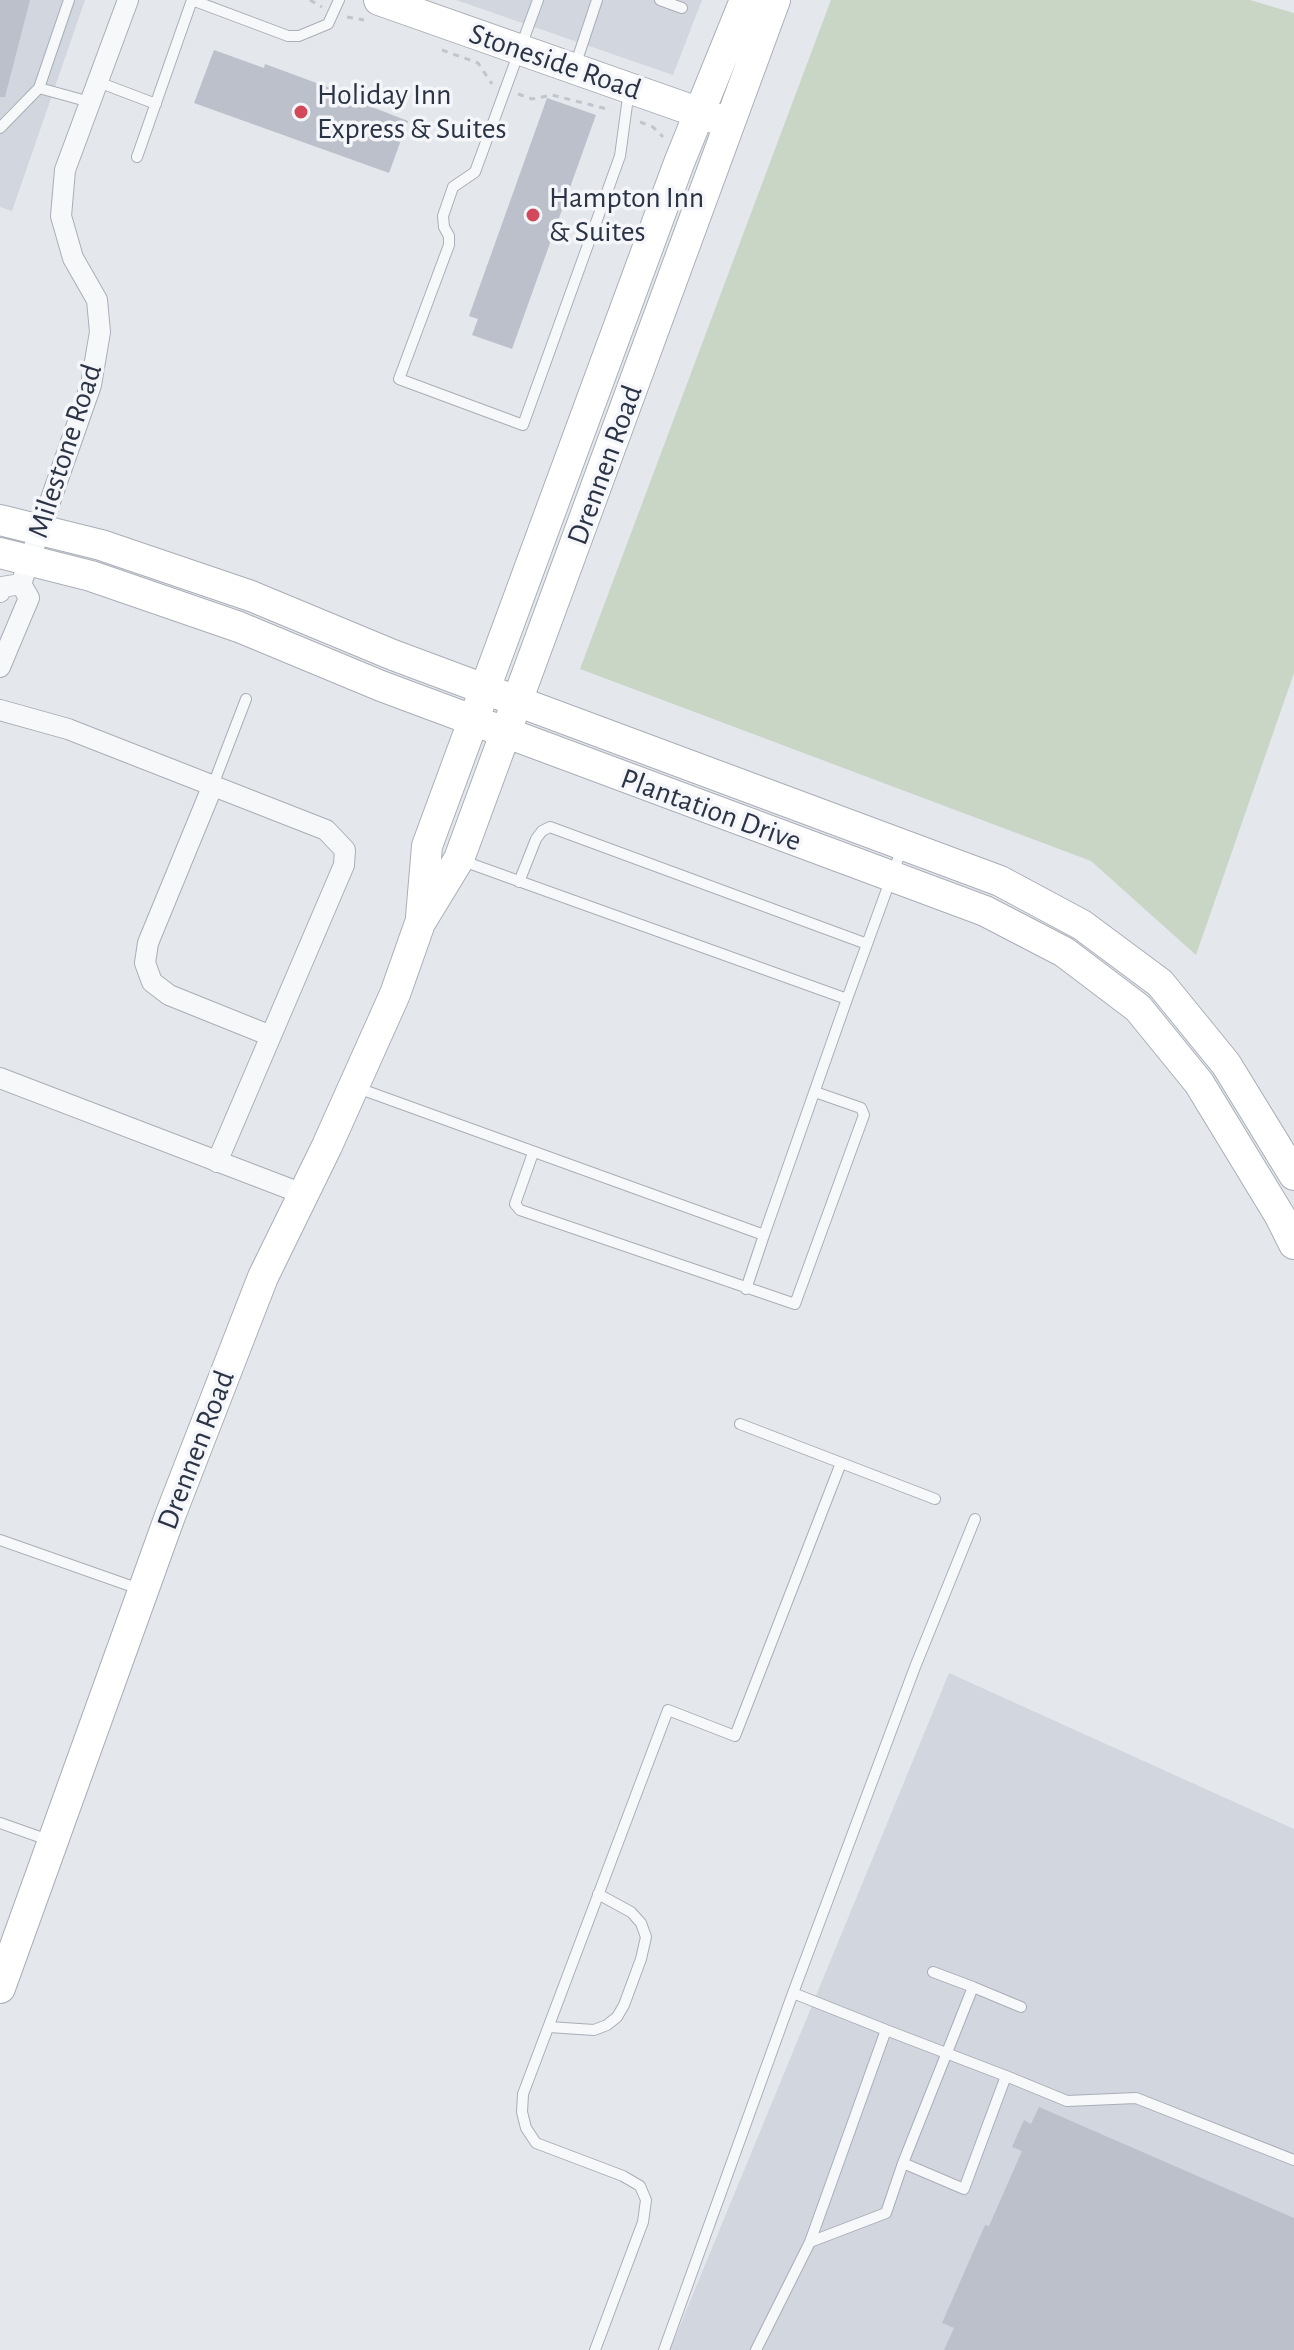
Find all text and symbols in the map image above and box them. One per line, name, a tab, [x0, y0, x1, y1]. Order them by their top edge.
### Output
street label: Stoneside Road	[464, 16, 646, 108]
place label: Holiday Inn Express & Suites	[317, 77, 507, 148]
marker: Holiday Inn Express & Suites	[292, 103, 310, 121]
place label: Hampton Inn & Suites	[549, 180, 704, 250]
marker: Hampton Inn & Suites	[524, 206, 542, 224]
street label: Milestone Road	[20, 359, 110, 543]
street label: Drennen Road	[559, 380, 651, 550]
street label: Plantation Drive	[616, 761, 806, 859]
street label: Drennen Road	[149, 1365, 243, 1535]

